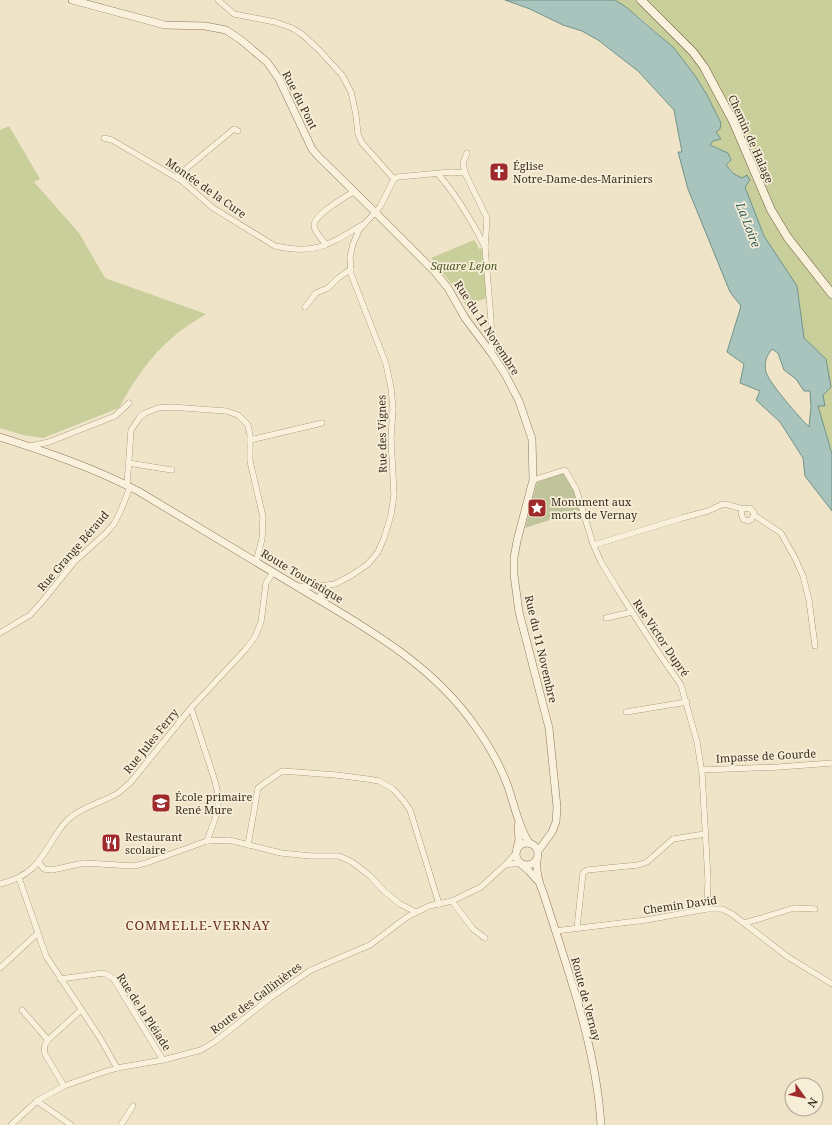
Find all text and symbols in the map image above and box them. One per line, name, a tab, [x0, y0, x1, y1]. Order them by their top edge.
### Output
street label: Rue du Pont	[279, 68, 322, 132]
street label: Chemin de Halage	[725, 92, 778, 185]
street label: Montée de la Cure	[163, 154, 250, 221]
place label: Église Notre-Dame-des-Mariniers	[513, 158, 653, 186]
church icon: Église Notre-Dame-des-Mariniers	[488, 161, 510, 183]
water label: La Loire	[732, 199, 765, 250]
park label: Square Lejon	[431, 258, 498, 273]
street label: Rue du 11 Novembre	[451, 278, 524, 378]
street label: Rue des Vignes	[373, 395, 390, 473]
place label: Monument aux morts de Vernay	[551, 494, 638, 522]
place icon: Monument aux morts de Vernay	[526, 497, 548, 519]
street label: Rue Grange Béraud	[34, 507, 112, 594]
street label: Route Touristique	[258, 545, 346, 606]
street label: Rue du 11 Novembre	[522, 594, 561, 704]
street label: Rue Victor Dupré	[630, 596, 693, 679]
street label: Rue Jules Ferry	[120, 704, 182, 776]
street label: Impasse de Gourde	[715, 745, 817, 766]
place label: École primaire René Mure	[175, 789, 253, 817]
school or university icon: École primaire René Mure	[150, 792, 172, 814]
place label: Restaurant scolaire	[125, 829, 182, 857]
restaurant icon: Restaurant scolaire	[100, 832, 122, 854]
street label: Chemin David	[642, 892, 718, 917]
district label: COMMELLE-VERNAY	[125, 916, 271, 934]
street label: Route de Vernay	[568, 956, 605, 1043]
street label: Route des Gallinières	[207, 958, 304, 1037]
street label: Rue de la Pléiade	[114, 970, 175, 1053]
north arrow	[784, 1077, 824, 1117]
text: N	[804, 1095, 821, 1111]

